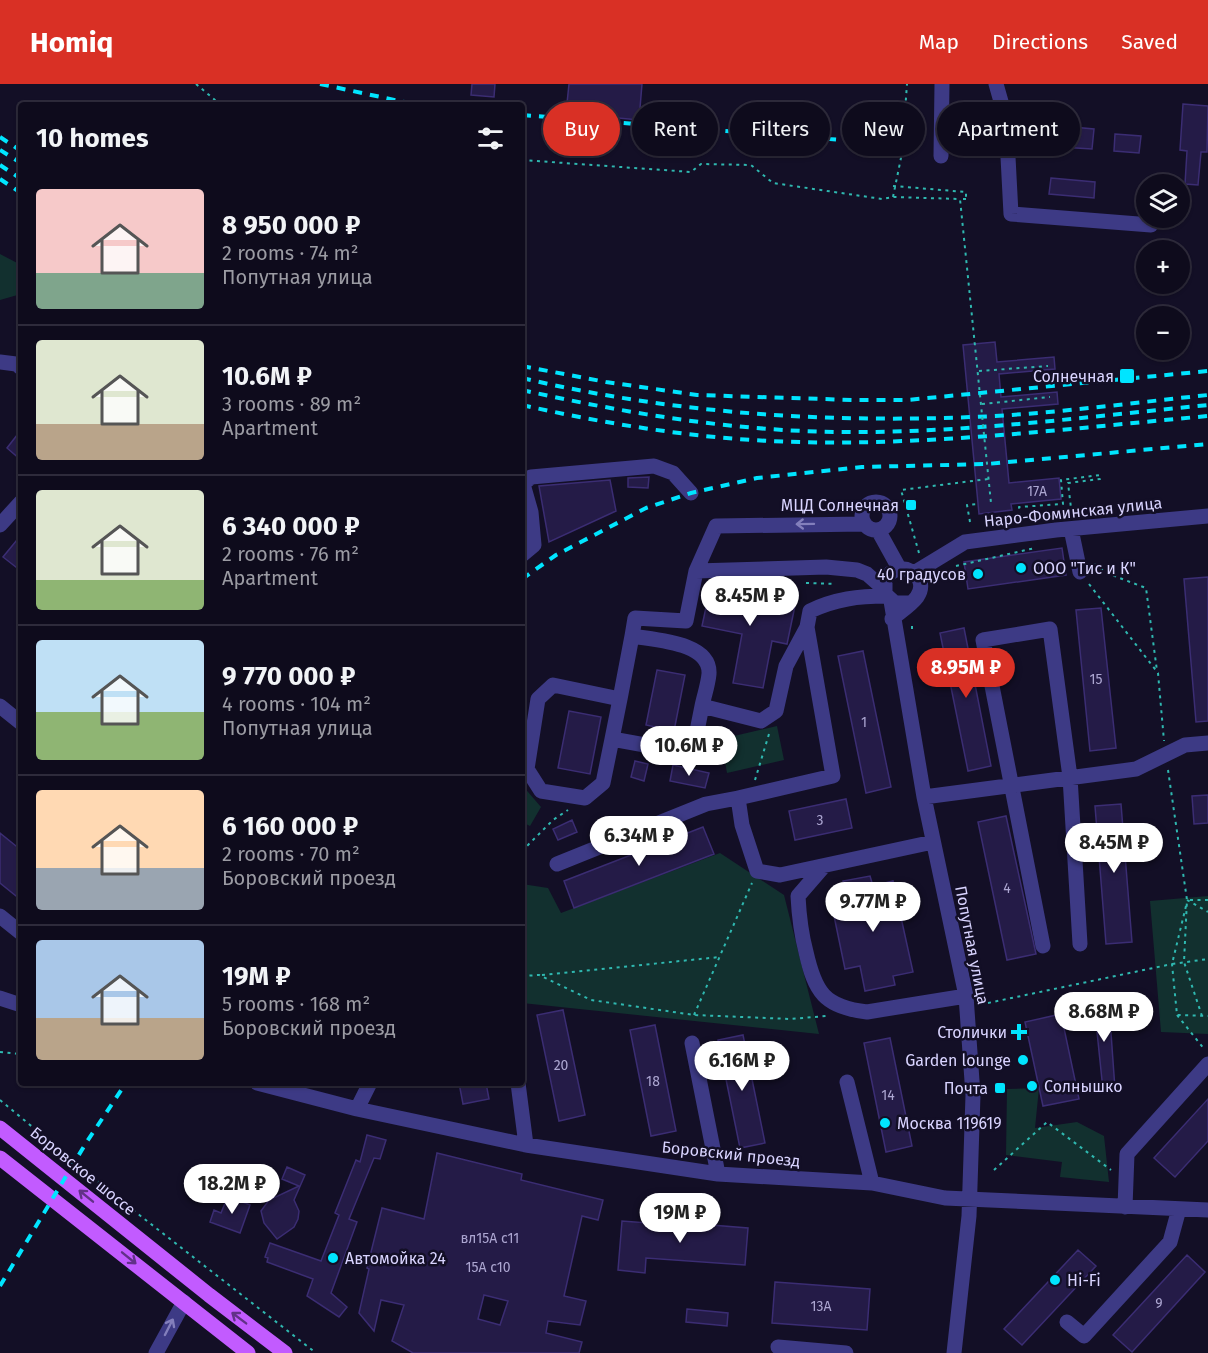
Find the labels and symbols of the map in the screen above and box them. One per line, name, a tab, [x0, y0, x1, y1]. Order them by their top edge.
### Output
place label: Солнечная	[1033, 367, 1114, 386]
marker: Солнечная	[1118, 367, 1136, 385]
house number: 17А	[1027, 483, 1047, 500]
street label: Наро-Фоминская улица	[983, 493, 1163, 531]
place label: МЦД Солнечная	[781, 496, 899, 515]
marker: МЦД Солнечная	[904, 498, 918, 512]
one-way arrow	[796, 519, 816, 530]
place label: ООО "Тис и К"	[1033, 559, 1136, 578]
marker: ООО "Тис и К"	[1014, 561, 1028, 575]
place label: 40 градусов	[877, 565, 966, 584]
marker: 40 градусов	[971, 567, 985, 581]
pin: 8.45M ₽	[695, 576, 805, 627]
pin: 8.95M ₽	[911, 648, 1021, 699]
house number: 15	[1089, 671, 1103, 688]
house number: 1	[861, 714, 867, 731]
pin: 10.6M ₽	[634, 726, 744, 777]
house number: 3	[817, 812, 824, 829]
pin: 6.34M ₽	[584, 816, 694, 867]
pin: 8.45M ₽	[1059, 823, 1169, 874]
house number: 4	[1003, 880, 1011, 897]
pin: 9.77M ₽	[818, 882, 928, 933]
street label: Попутная улица	[951, 884, 993, 1006]
pin: 8.68M ₽	[1049, 992, 1159, 1043]
place label: Столички	[937, 1023, 1007, 1042]
marker: Столички	[1012, 1025, 1026, 1039]
pin: 6.16M ₽	[687, 1041, 797, 1092]
place label: Garden lounge	[905, 1051, 1011, 1070]
marker: Garden lounge	[1016, 1053, 1030, 1067]
house number: 20	[554, 1057, 569, 1074]
house number: 18	[646, 1073, 660, 1090]
place label: Солнышко	[1044, 1077, 1123, 1096]
place label: Почта	[944, 1079, 988, 1098]
marker: Солнышко	[1025, 1079, 1039, 1093]
marker: Почта	[993, 1081, 1007, 1095]
house number: 14	[881, 1087, 895, 1104]
place label: Москва 119619	[897, 1114, 1002, 1133]
marker: Москва 119619	[878, 1116, 892, 1130]
street label: Боровское шоссе	[27, 1123, 139, 1219]
street label: Боровский проезд	[661, 1137, 801, 1171]
pin: 18.2M ₽	[177, 1164, 287, 1215]
one-way arrow	[78, 1190, 94, 1203]
pin: 19M ₽	[638, 1193, 722, 1244]
house number: вл15А с11	[461, 1230, 519, 1247]
place label: Автомойка 24	[345, 1249, 446, 1268]
marker: Автомойка 24	[326, 1251, 340, 1265]
one-way arrow	[121, 1252, 137, 1265]
house number: 15А с10	[465, 1259, 511, 1276]
place label: Hi-Fi	[1067, 1271, 1101, 1290]
marker: Hi-Fi	[1048, 1273, 1062, 1287]
house number: 9	[1155, 1295, 1163, 1312]
house number: 13А	[810, 1298, 832, 1315]
one-way arrow	[231, 1312, 247, 1324]
one-way arrow	[163, 1318, 175, 1336]

